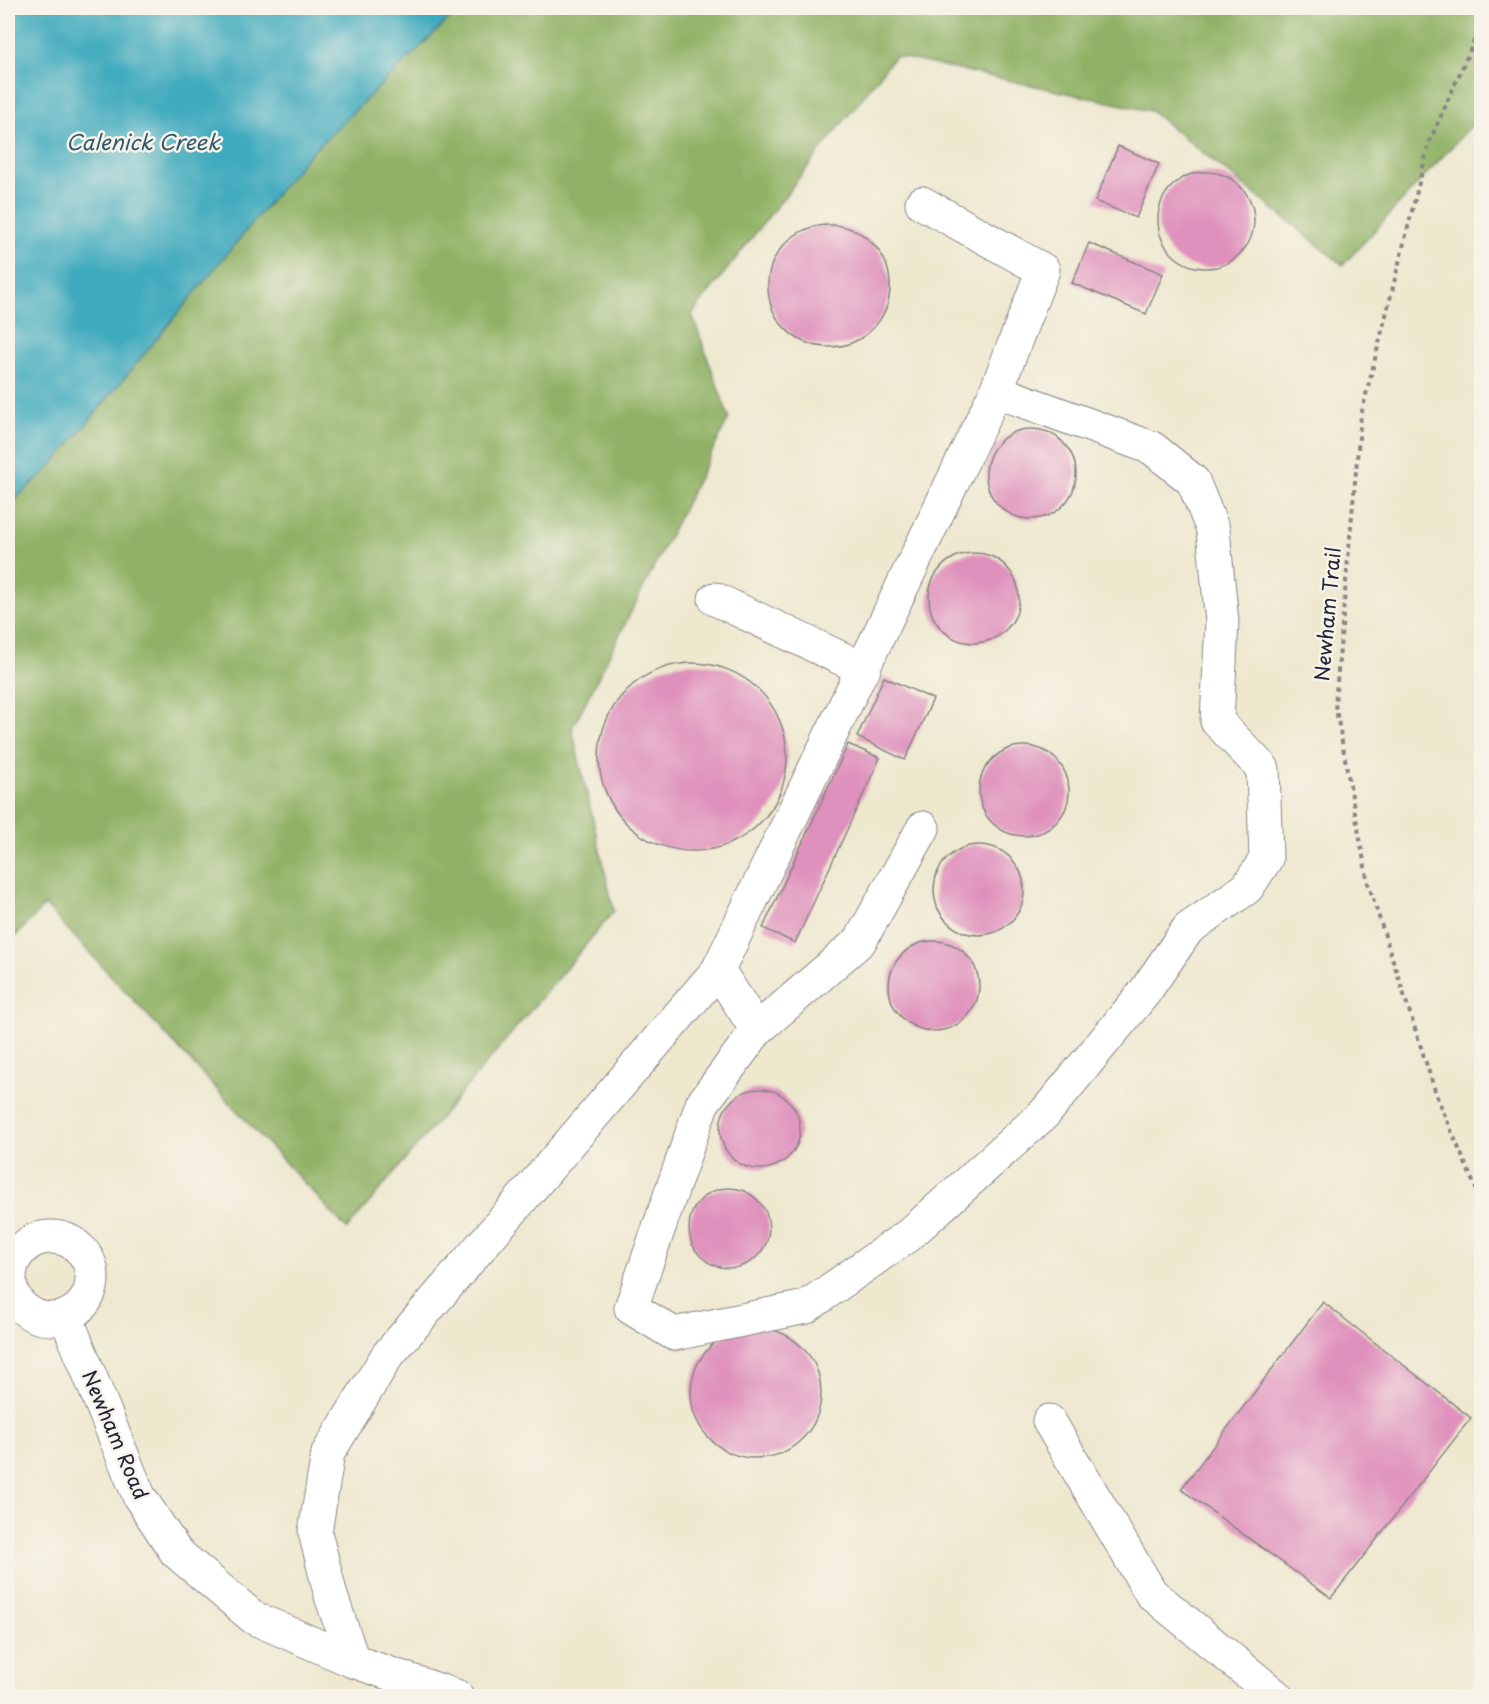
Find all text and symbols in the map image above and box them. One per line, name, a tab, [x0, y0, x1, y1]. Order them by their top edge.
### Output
water label: Calenick Creek	[66, 125, 221, 157]
street label: Newham Trail	[1306, 546, 1348, 682]
street label: Newham Road	[75, 1365, 157, 1504]

